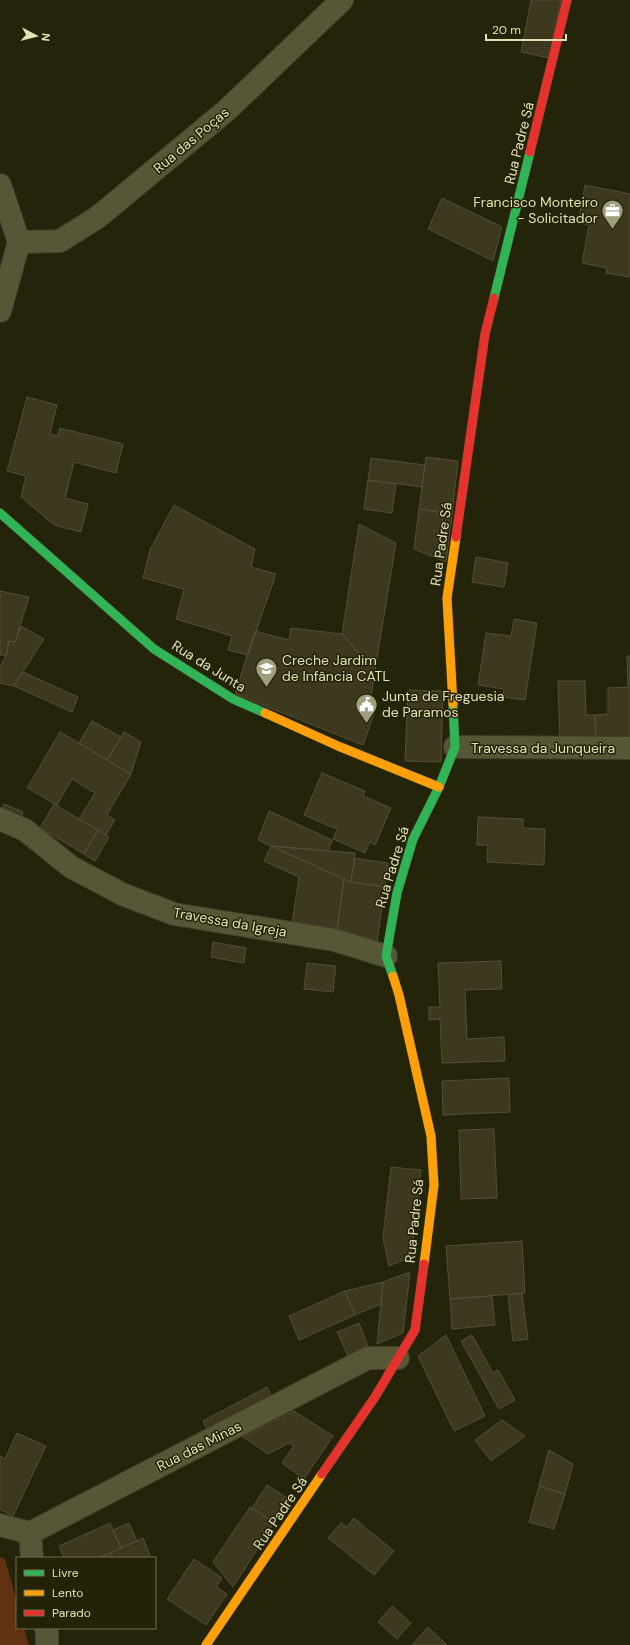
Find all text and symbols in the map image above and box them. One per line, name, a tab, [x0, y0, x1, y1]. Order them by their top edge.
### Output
north arrow	[16, 16, 56, 56]
scale bar	[486, 16, 566, 42]
text: 20 m	[492, 22, 521, 38]
text: N	[38, 32, 53, 42]
street label: Rua Padre Sá	[500, 100, 538, 186]
street label: Rua das Poças	[149, 103, 233, 177]
place label: Francisco Monteiro - Solicitador	[473, 193, 598, 227]
office icon: Francisco Monteiro - Solicitador	[600, 197, 626, 230]
street label: Rua Padre Sá	[426, 501, 456, 587]
street label: Rua da Junta	[169, 636, 249, 696]
place label: Creche Jardim de Infância CATL	[282, 651, 390, 685]
school or university icon: Creche Jardim de Infância CATL	[254, 655, 280, 688]
place label: Junta de Freguesia de Paramos	[382, 687, 504, 721]
public building icon: Junta de Freguesia de Paramos	[353, 691, 379, 724]
street label: Travessa da Junqueira	[471, 739, 615, 757]
street label: Rua Padre Sá	[371, 824, 413, 910]
street label: Travessa da Igreja	[172, 903, 288, 941]
street label: Rua Padre Sá	[401, 1178, 427, 1264]
street label: Rua das Minas	[154, 1417, 244, 1475]
street label: Rua Padre Sá	[249, 1473, 311, 1553]
legend	[16, 1557, 156, 1629]
text: Livre	[52, 1565, 79, 1581]
text: Lento	[52, 1585, 83, 1601]
text: Parado	[52, 1605, 91, 1621]

